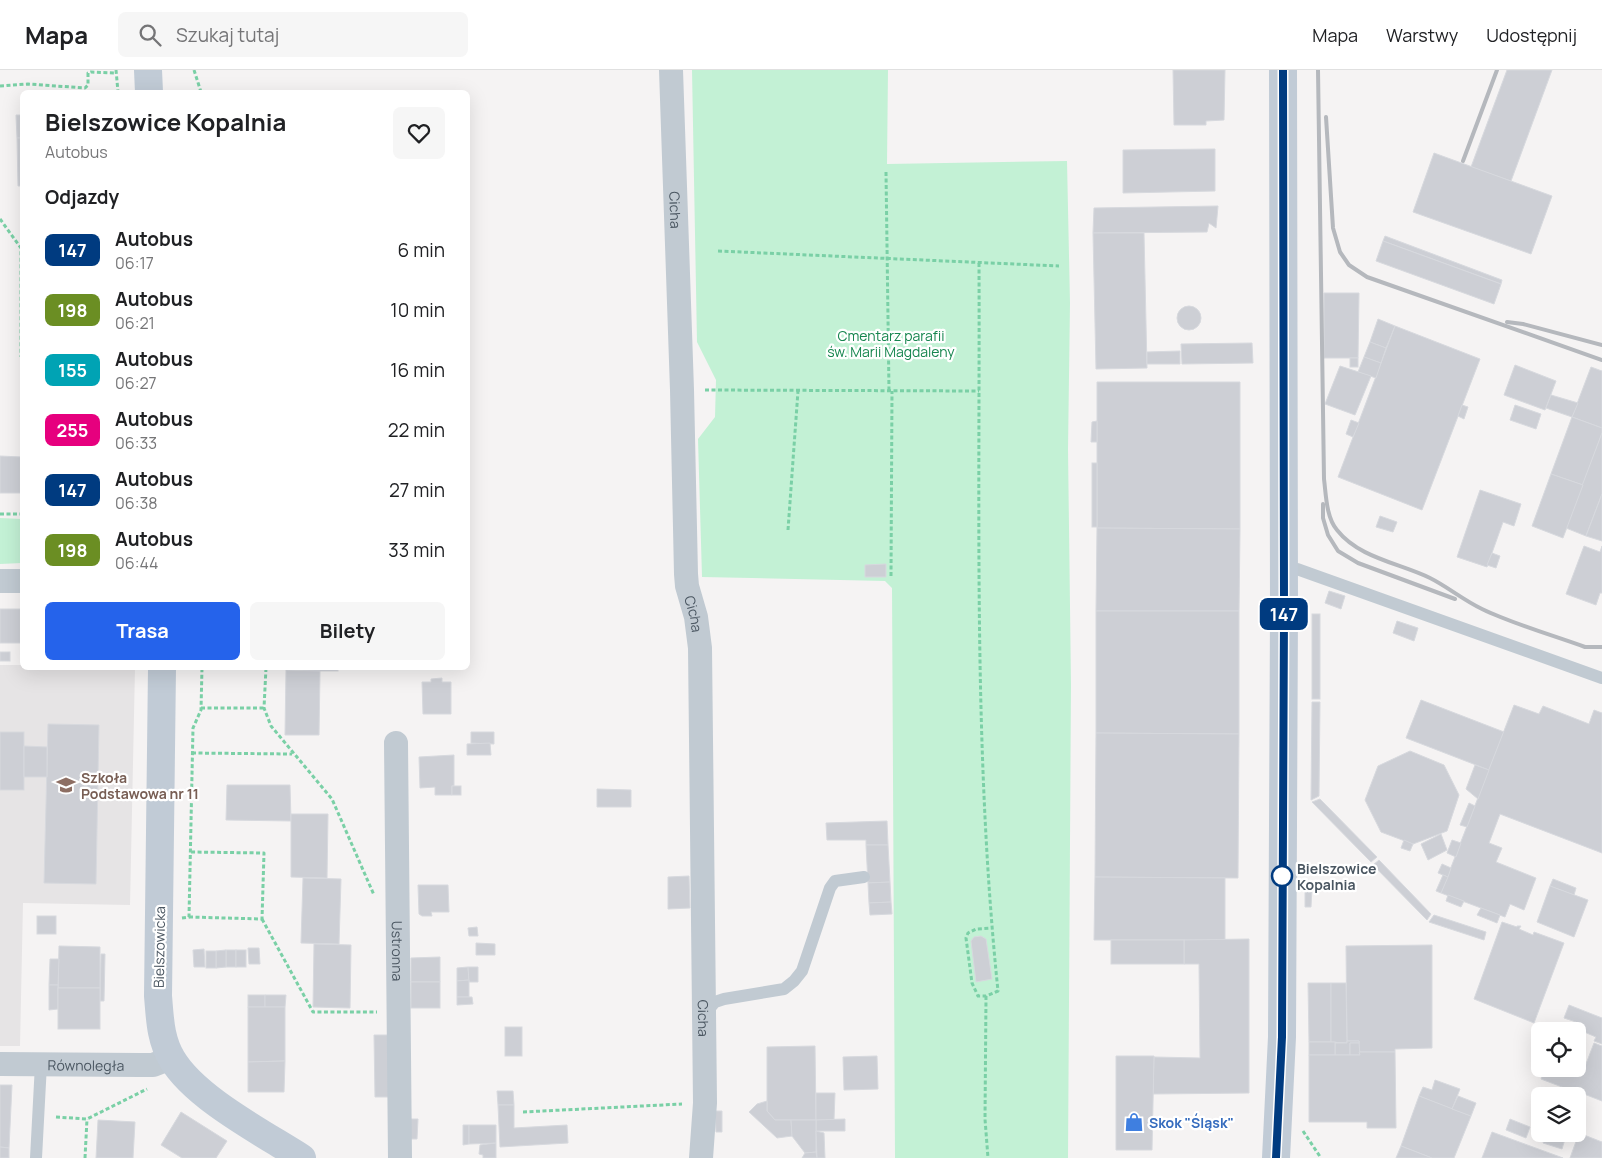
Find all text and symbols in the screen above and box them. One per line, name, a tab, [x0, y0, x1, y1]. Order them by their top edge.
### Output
search box	[118, 12, 468, 57]
text: Mapa	[25, 18, 88, 51]
icon: search	[136, 21, 164, 49]
text: Szukaj tutaj	[176, 22, 279, 48]
text: Mapa	[1312, 23, 1358, 47]
text: Warstwy	[1386, 23, 1458, 47]
text: Udostępnij	[1486, 23, 1577, 47]
text: Bielszowice Kopalnia	[45, 105, 286, 138]
button: heart	[393, 107, 445, 159]
text: Autobus	[45, 141, 108, 163]
text: Odjazdy	[45, 184, 119, 210]
street label: Cicha	[666, 191, 686, 229]
text: Autobus	[115, 226, 193, 252]
text: 6 min	[398, 237, 445, 263]
text: 147	[58, 238, 87, 262]
text: 06:17	[115, 252, 154, 274]
text: Autobus	[115, 286, 193, 312]
text: 10 min	[390, 297, 445, 323]
text: 198	[57, 298, 88, 322]
text: 06:21	[115, 312, 155, 334]
park label: Cmentarz parafii św. Marii Magdaleny	[827, 326, 955, 361]
text: Autobus	[115, 346, 193, 372]
text: 16 min	[390, 357, 445, 383]
text: 155	[58, 358, 87, 382]
text: 06:27	[115, 372, 157, 394]
text: Autobus	[115, 406, 193, 432]
text: 22 min	[388, 417, 445, 443]
text: 255	[57, 418, 88, 442]
text: 06:33	[115, 432, 157, 454]
text: Autobus	[115, 466, 193, 492]
text: 27 min	[389, 477, 445, 503]
text: 147	[58, 478, 87, 502]
text: 06:38	[115, 492, 158, 514]
text: Autobus	[115, 526, 193, 552]
text: 33 min	[388, 537, 445, 563]
text: 198	[57, 538, 88, 562]
text: 06:44	[115, 552, 159, 574]
street label: Cicha	[681, 593, 707, 633]
line badge: 147	[1255, 598, 1313, 630]
button: Trasa	[45, 602, 240, 660]
button: Bilety	[250, 602, 445, 660]
text: 147	[1270, 602, 1298, 626]
place label: Szkoła Podstawowa nr 11	[81, 768, 199, 803]
school or university icon: Szkoła Podstawowa nr 11	[55, 774, 77, 796]
place label: Bielszowice Kopalnia	[1297, 859, 1376, 894]
marker: Bielszowice Kopalnia	[1271, 865, 1293, 887]
street label: Bielszowicka	[149, 906, 169, 988]
street label: Ustronna	[388, 921, 408, 981]
street label: Cicha	[694, 999, 714, 1037]
map controls	[1531, 1022, 1586, 1142]
button: locate	[1531, 1022, 1586, 1077]
street label: Równoległa	[48, 1055, 124, 1074]
button: layers	[1531, 1087, 1586, 1142]
shop icon: Skok "Śląsk"	[1123, 1111, 1145, 1133]
place label: Skok "Śląsk"	[1149, 1113, 1234, 1132]

